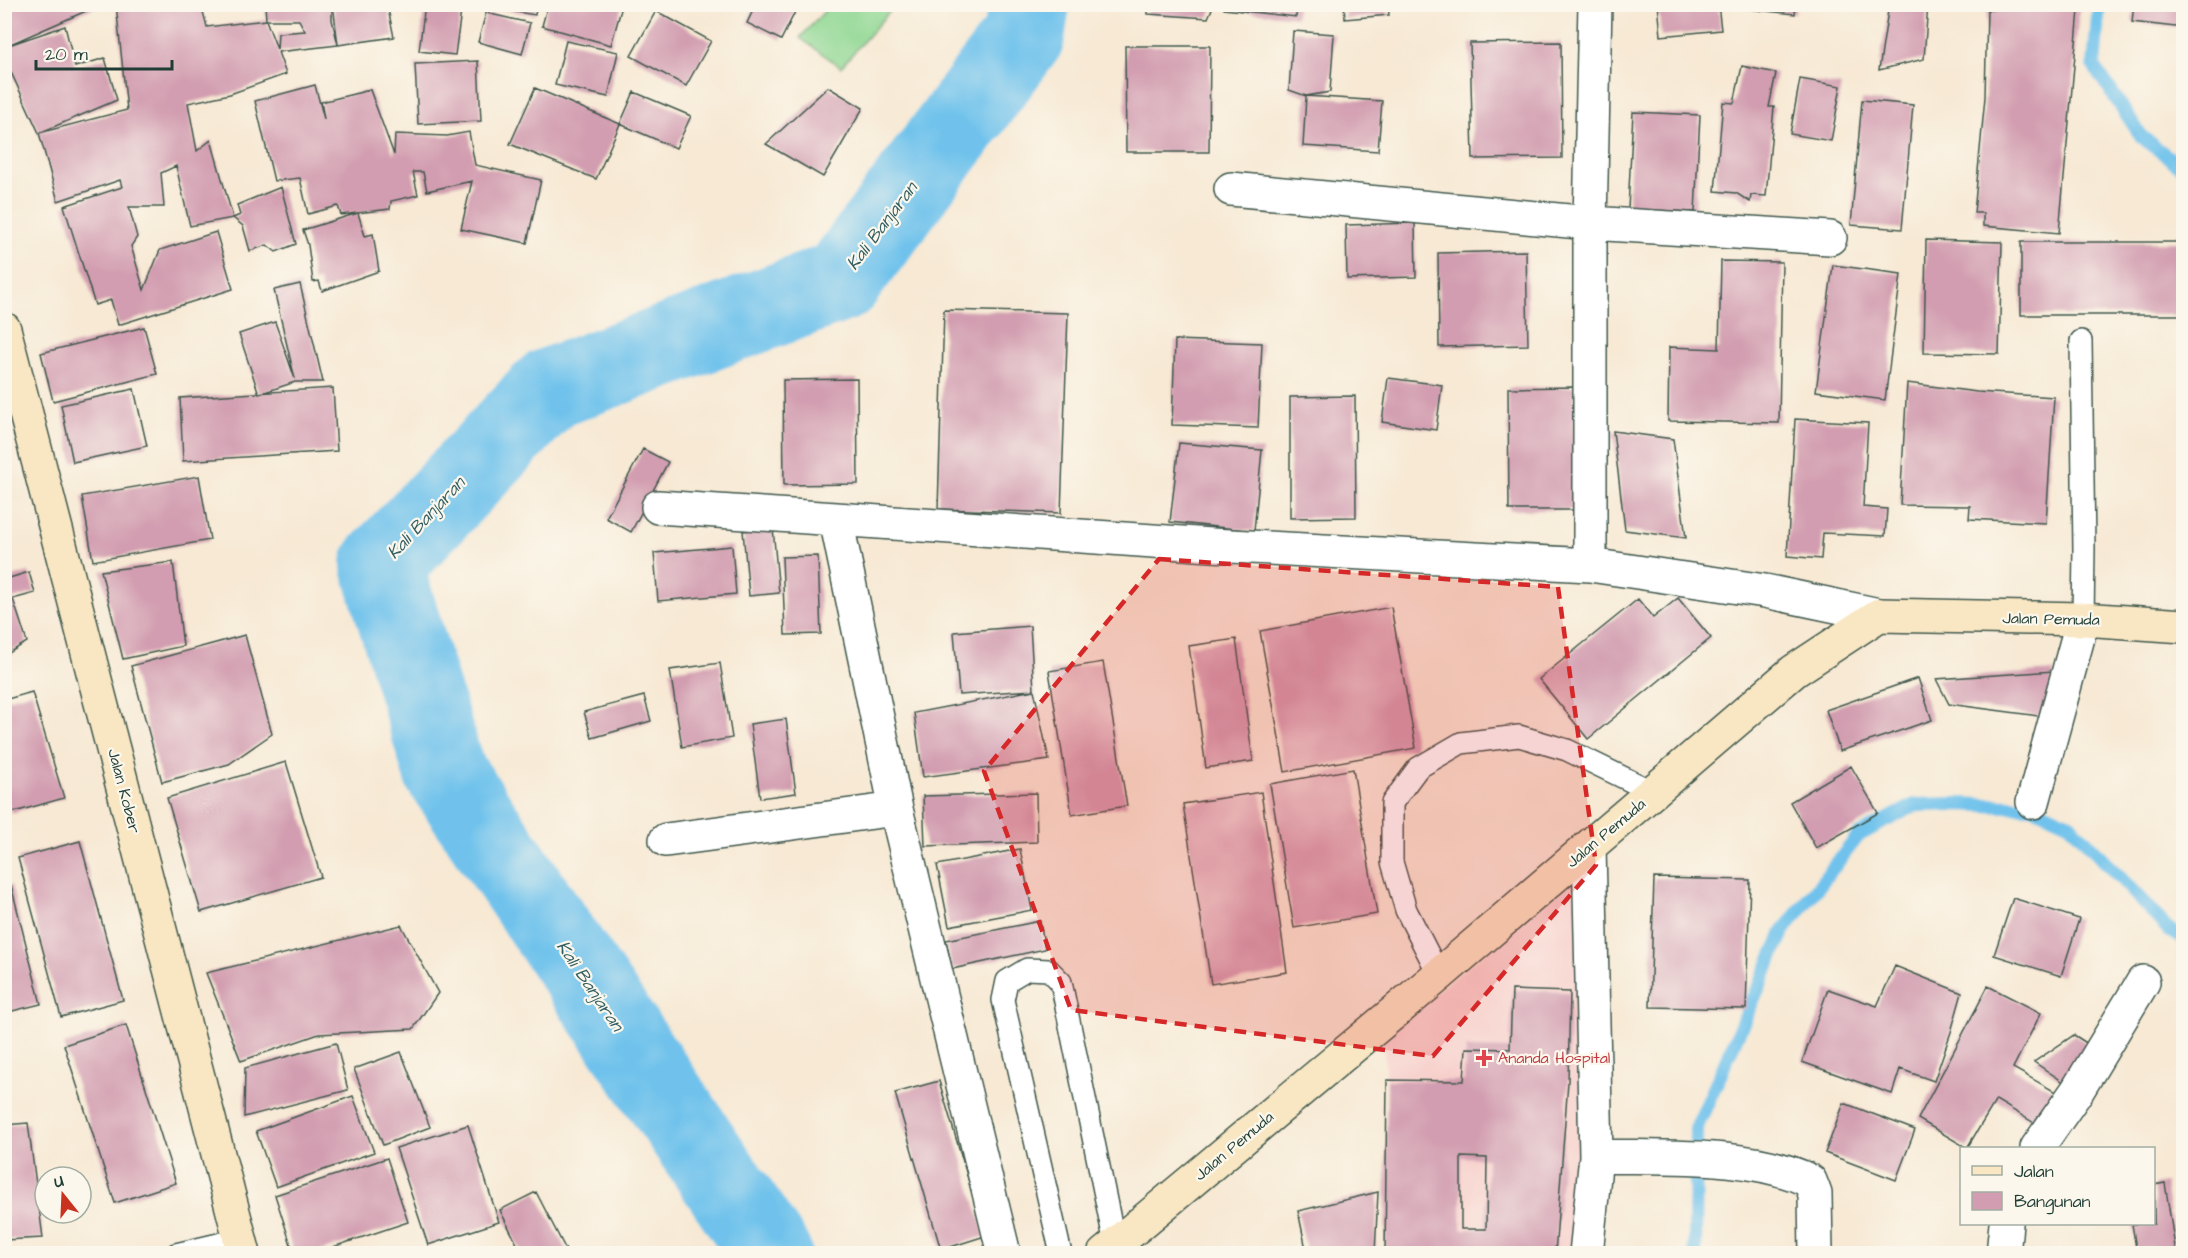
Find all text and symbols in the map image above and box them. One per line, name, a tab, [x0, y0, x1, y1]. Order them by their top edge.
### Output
scale bar	[36, 33, 172, 71]
text: 20 m	[45, 42, 88, 67]
water label: Kali Banjaran	[841, 175, 925, 275]
water label: Kali Banjaran	[381, 470, 472, 565]
street label: Jalan Pemuda	[2002, 607, 2100, 631]
street label: Jalan Kober	[102, 746, 146, 836]
street label: Jalan Pemuda	[1562, 793, 1650, 873]
water label: Kali Banjaran	[550, 936, 631, 1038]
place label: Ananda Hospital	[1498, 1047, 1610, 1069]
marker: Ananda Hospital	[1475, 1049, 1493, 1067]
street label: Jalan Pemuda	[1190, 1106, 1278, 1186]
legend	[1960, 1147, 2155, 1225]
text: Jalan	[2014, 1159, 2054, 1184]
north arrow	[33, 1165, 93, 1225]
text: U	[51, 1170, 66, 1194]
text: Bangunan	[2014, 1189, 2091, 1215]

